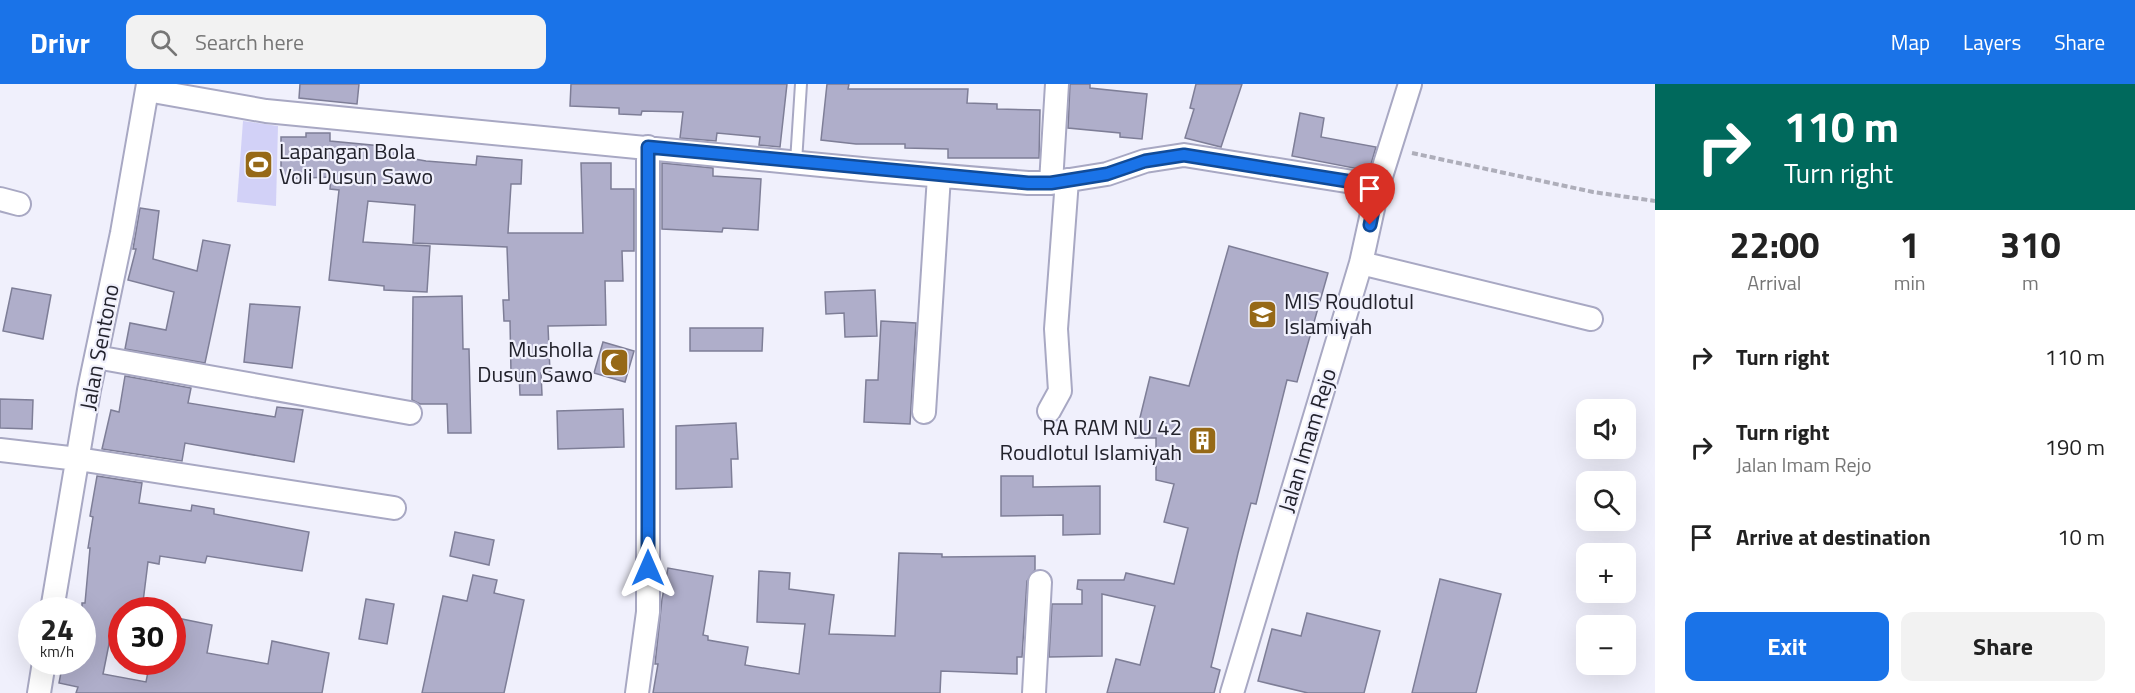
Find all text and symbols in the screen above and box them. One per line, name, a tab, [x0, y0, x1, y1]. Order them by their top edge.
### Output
search box	[126, 15, 546, 69]
text: Drivr	[30, 21, 90, 64]
text: Search here	[195, 25, 304, 59]
icon: search	[147, 26, 180, 59]
text: Map	[1891, 26, 1930, 58]
text: Layers	[1963, 26, 2021, 58]
text: Share	[2054, 26, 2105, 58]
text: 110 m	[1784, 94, 1899, 158]
icon: right	[1685, 108, 1763, 186]
place label: Lapangan Bola Voli Dusun Sawo	[279, 134, 433, 193]
sports icon: Lapangan Bola Voli Dusun Sawo	[242, 148, 274, 180]
text: Turn right	[1784, 152, 1893, 193]
pin	[1344, 163, 1395, 225]
icon: arrive	[1353, 172, 1386, 205]
text: 22:00	[1729, 217, 1819, 272]
text: 1	[1900, 217, 1920, 272]
text: 310	[2000, 217, 2061, 272]
text: Arrival	[1747, 267, 1802, 298]
text: min	[1894, 267, 1926, 298]
text: m	[2022, 267, 2039, 298]
street label: Jalan Sentono	[70, 281, 128, 413]
place label: MIS Roudlotul Islamiyah	[1284, 284, 1414, 343]
school or university icon: MIS Roudlotul Islamiyah	[1247, 298, 1279, 330]
place label: Musholla Dusun Sawo	[477, 332, 593, 391]
text: Turn right	[1736, 340, 1830, 374]
text: 110 m	[2045, 340, 2105, 374]
icon: right	[1685, 341, 1718, 374]
mosque icon: Musholla Dusun Sawo	[598, 346, 630, 378]
street label: Jalan Imam Rejo	[1269, 364, 1345, 516]
map controls	[1576, 399, 1636, 675]
button: sound	[1576, 399, 1636, 459]
place label: RA RAM NU 42 Roudlotul Islamiyah	[1000, 410, 1182, 469]
text: Turn right	[1736, 415, 1830, 449]
building icon: RA RAM NU 42 Roudlotul Islamiyah	[1187, 424, 1219, 456]
text: 190 m	[2045, 430, 2105, 464]
icon: right	[1685, 431, 1718, 464]
text: Jalan Imam Rejo	[1736, 449, 1872, 480]
button: search	[1576, 471, 1636, 531]
text: Arrive at destination	[1736, 520, 1931, 554]
text: 10 m	[2057, 520, 2105, 554]
icon: arrive	[1685, 521, 1718, 554]
position arrow	[616, 536, 680, 600]
button: +	[1576, 543, 1636, 603]
speed limit sign: 30	[108, 597, 186, 675]
text: 24	[40, 606, 74, 652]
button: Exit	[1685, 612, 1889, 681]
button: Share	[1901, 612, 2105, 681]
button: −	[1576, 615, 1636, 675]
text: km/h	[40, 640, 74, 663]

